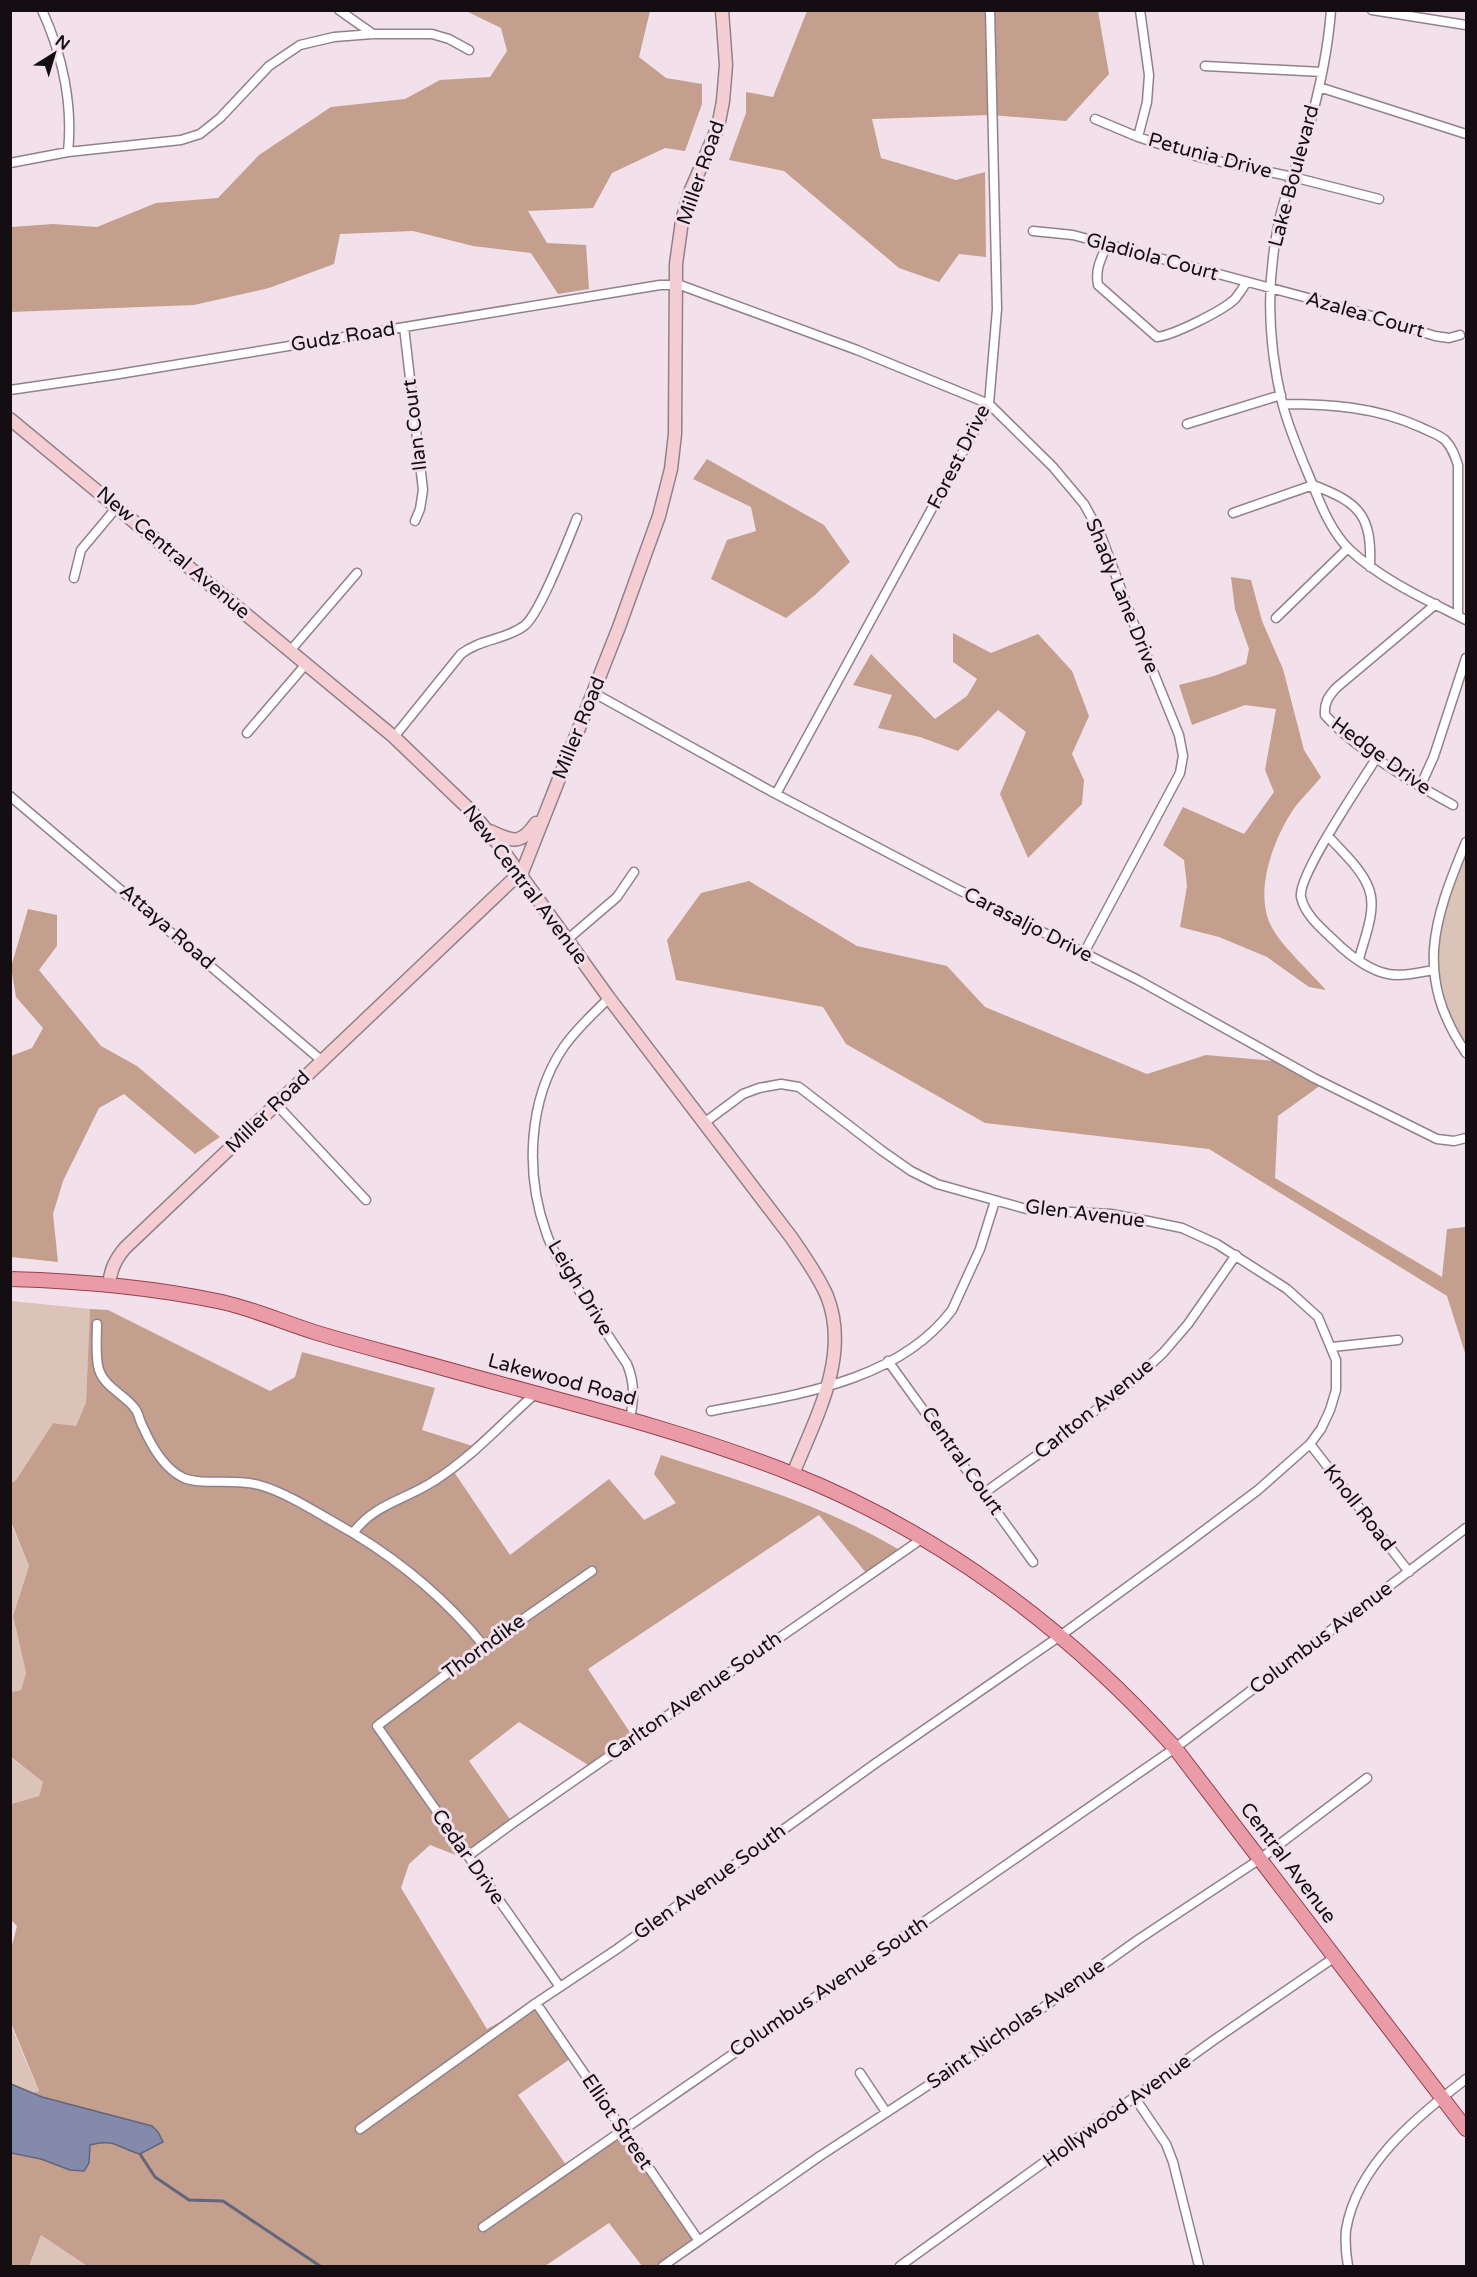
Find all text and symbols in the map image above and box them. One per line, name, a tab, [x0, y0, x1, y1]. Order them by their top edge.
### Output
north arrow	[24, 24, 84, 84]
text: N	[51, 31, 74, 55]
street label: Lake Boulevard	[1264, 102, 1324, 250]
street label: Miller Road	[672, 118, 730, 228]
street label: Petunia Drive	[1145, 128, 1275, 184]
street label: Gladiola Court	[1083, 228, 1221, 286]
street label: Azalea Court	[1303, 287, 1427, 343]
street label: Gudz Road	[289, 317, 397, 357]
street label: Ilan Court	[397, 377, 433, 472]
street label: Forest Drive	[922, 401, 996, 513]
street label: New Central Avenue	[91, 482, 255, 624]
street label: Shady Lane Drive	[1080, 515, 1164, 677]
street label: Miller Road	[548, 673, 610, 783]
street label: Hedge Drive	[1327, 712, 1435, 800]
street label: New Central Avenue	[457, 801, 593, 969]
street label: Attaya Road	[115, 879, 219, 975]
street label: Carasaljo Drive	[959, 882, 1097, 968]
street label: Miller Road	[221, 1066, 315, 1158]
street label: Glen Avenue	[1024, 1195, 1146, 1233]
street label: Leigh Drive	[542, 1236, 618, 1340]
street label: Lakewood Road	[485, 1349, 639, 1411]
street label: Carlton Avenue	[1030, 1354, 1158, 1464]
street label: Central Court	[916, 1402, 1008, 1520]
street label: Knoll Road	[1318, 1460, 1400, 1556]
street label: Columbus Avenue	[1245, 1577, 1397, 1699]
street label: Thorndike	[438, 1609, 530, 1685]
street label: Carlton Avenue South	[602, 1626, 786, 1766]
street label: Central Avenue	[1235, 1798, 1341, 1928]
street label: Cedar Drive	[426, 1805, 510, 1909]
street label: Glen Avenue South	[629, 1819, 791, 1945]
street label: Columbus Avenue South	[725, 1912, 933, 2062]
street label: Saint Nicholas Avenue	[922, 1953, 1110, 2095]
street label: Hollywood Avenue	[1038, 2049, 1196, 2173]
street label: Elliot Street	[576, 2070, 658, 2175]

